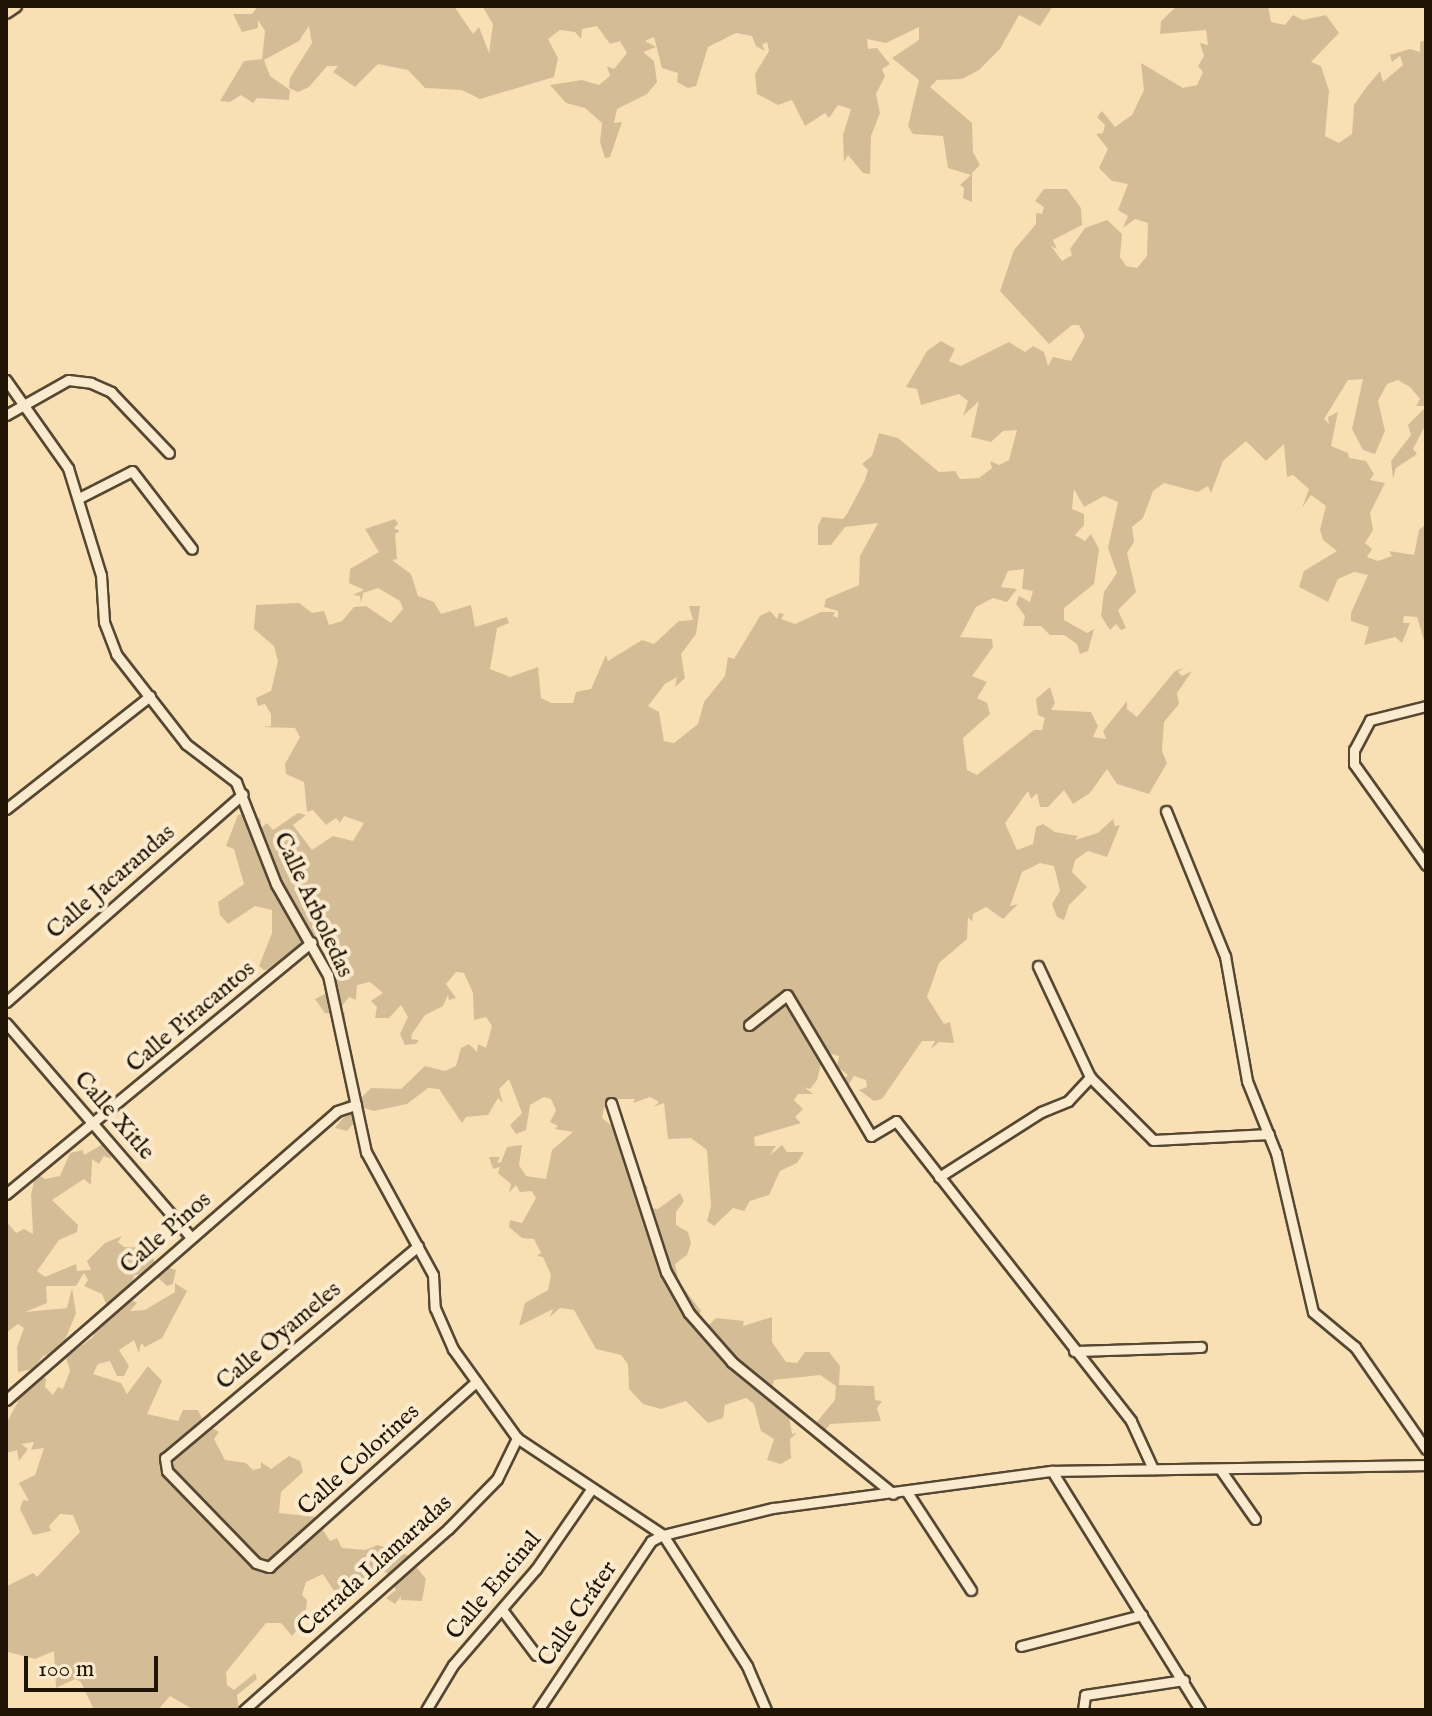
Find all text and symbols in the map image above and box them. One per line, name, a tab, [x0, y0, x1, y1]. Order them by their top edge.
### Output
street label: Calle Jacarandas	[41, 818, 181, 946]
street label: Calle Arboledas	[267, 828, 359, 982]
street label: Calle Piracantos	[121, 955, 261, 1079]
street label: Calle Xitle	[68, 1066, 160, 1166]
street label: Calle Pinos	[115, 1186, 217, 1280]
street label: Calle Oyameles	[211, 1275, 347, 1397]
street label: Calle Colorines	[292, 1398, 426, 1522]
street label: Cerrada Llamaradas	[292, 1489, 458, 1643]
street label: Calle Encinal	[440, 1526, 548, 1646]
street label: Calle Cráter	[532, 1556, 624, 1672]
scale bar	[28, 1640, 162, 1690]
text: 100 m	[38, 1654, 94, 1685]

